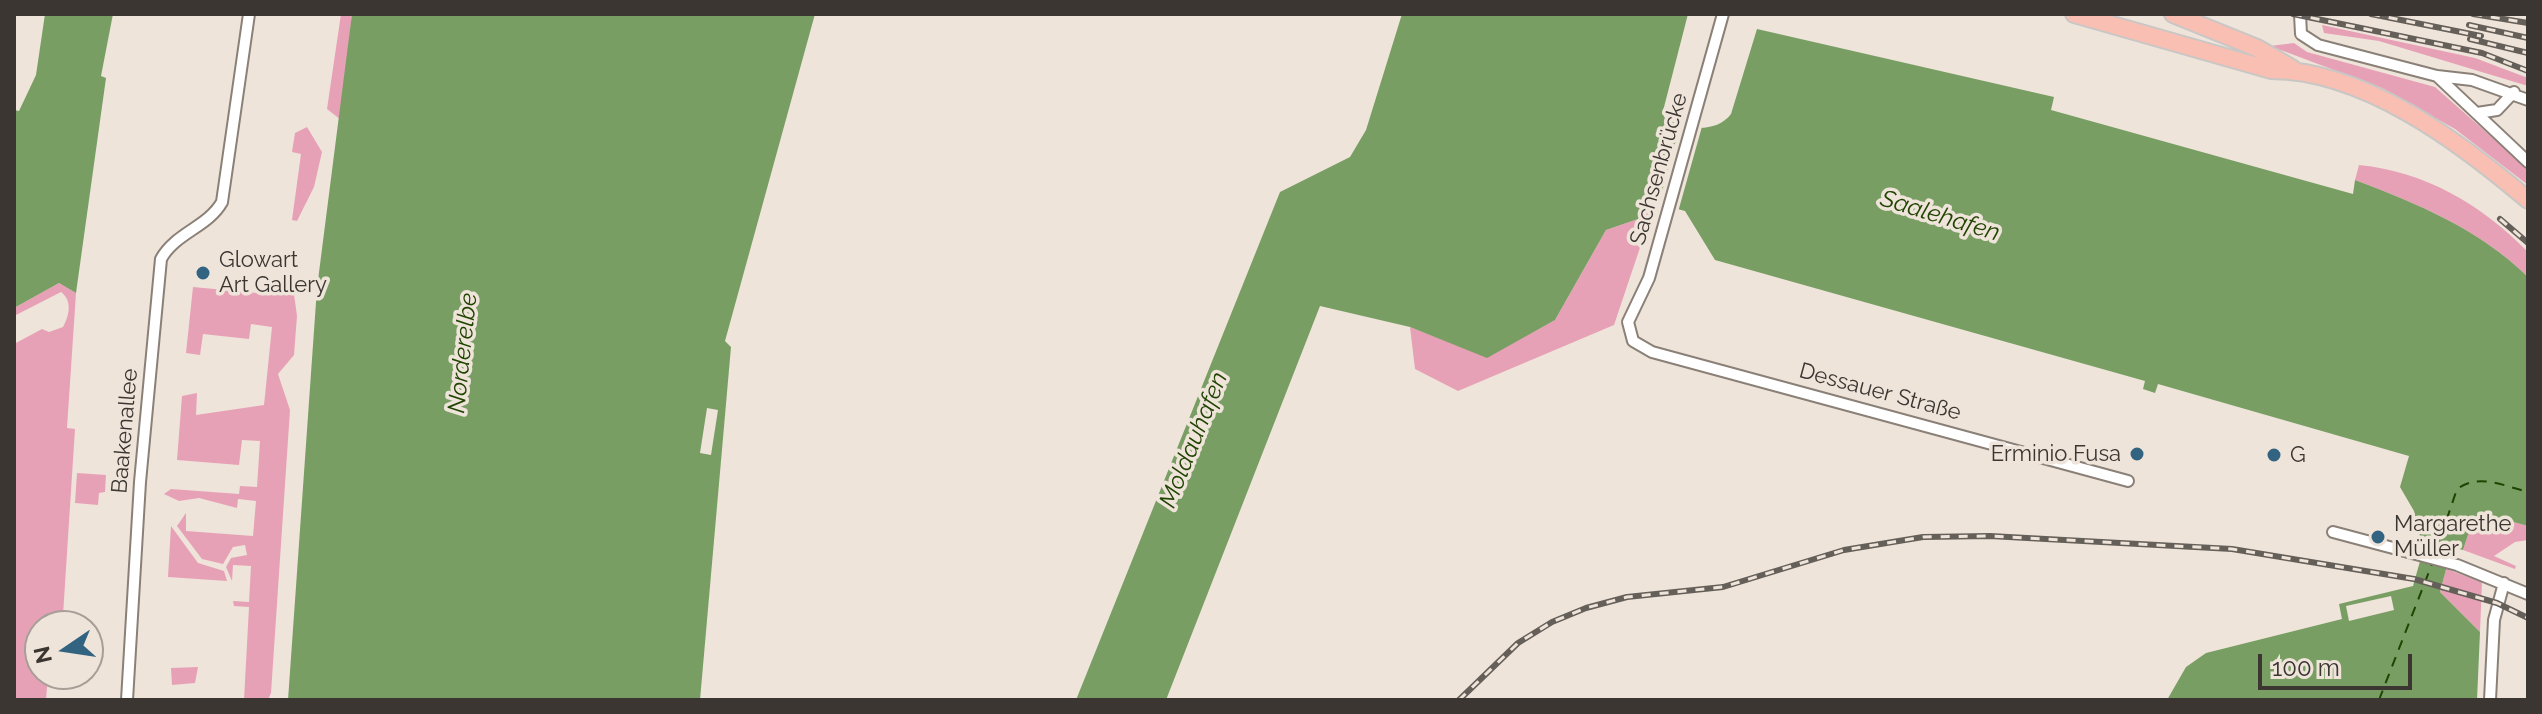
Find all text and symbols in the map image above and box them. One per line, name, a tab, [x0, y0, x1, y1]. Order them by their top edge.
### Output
street label: Sachsenbrücke	[1625, 90, 1693, 248]
water label: Saalehafen	[1877, 184, 2003, 248]
place label: Glowart Art Gallery	[219, 247, 327, 298]
marker: Glowart Art Gallery	[194, 264, 212, 282]
water label: Norderelbe	[442, 292, 484, 414]
street label: Dessauer Straße	[1796, 358, 1964, 426]
street label: Baakenallee	[106, 367, 144, 495]
water label: Moldauhafen	[1154, 368, 1234, 512]
place label: Erminio Fusa	[1991, 441, 2121, 467]
place label: G	[2290, 442, 2306, 468]
marker: Erminio Fusa	[2128, 445, 2146, 463]
marker: G	[2265, 446, 2283, 464]
place label: Margarethe Müller	[2394, 511, 2511, 562]
marker: Margarethe Müller	[2369, 528, 2387, 546]
north arrow	[24, 610, 104, 690]
scale bar	[2262, 638, 2416, 688]
text: N	[28, 644, 57, 666]
text: 100 m	[2272, 653, 2340, 682]

